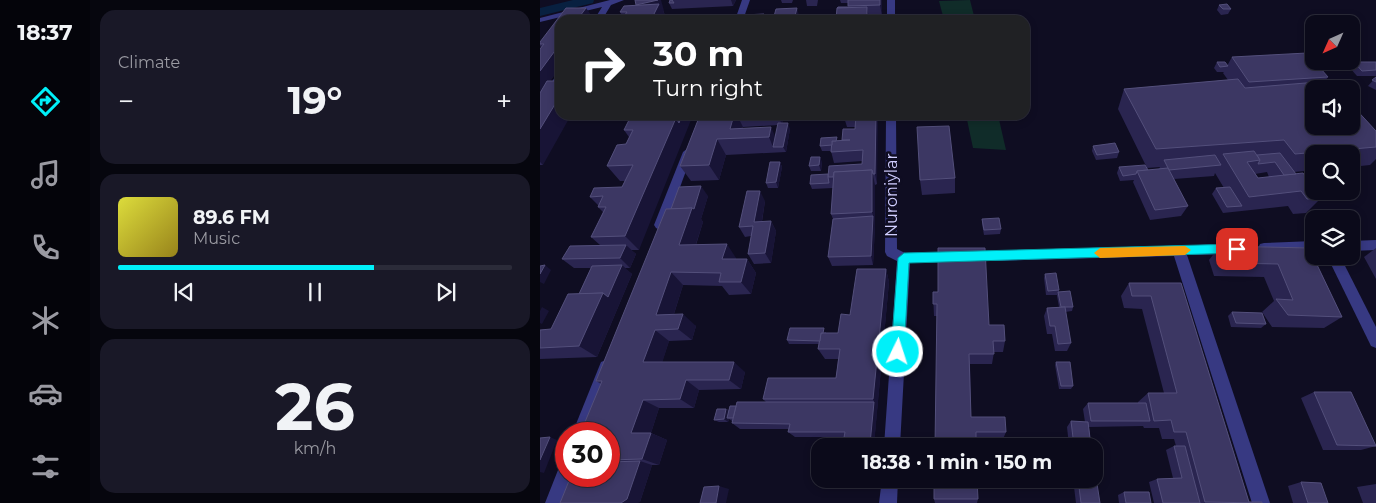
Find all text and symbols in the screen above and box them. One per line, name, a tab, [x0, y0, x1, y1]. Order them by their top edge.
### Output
north arrow	[1305, 15, 1360, 70]
map controls	[1305, 15, 1360, 265]
text: 18:37	[17, 19, 73, 46]
text: 30 m	[653, 32, 744, 75]
icon: right	[570, 35, 635, 100]
text: Climate	[118, 53, 180, 72]
text: Turn right	[653, 75, 763, 102]
text: 19°	[288, 77, 343, 124]
button: sound	[1305, 80, 1360, 135]
icon: directions	[28, 84, 63, 119]
text: −	[118, 84, 134, 118]
text: +	[496, 84, 512, 118]
button: search	[1305, 145, 1360, 200]
street label: Nuroniylar	[882, 153, 901, 237]
icon: music	[28, 157, 63, 192]
text: 89.6 FM	[193, 206, 270, 229]
button: layers	[1305, 210, 1360, 265]
pin	[1216, 228, 1258, 270]
text: Music	[193, 229, 240, 248]
icon: phone	[28, 230, 63, 265]
icon: arrive	[1223, 235, 1251, 263]
icon: previous	[170, 278, 198, 306]
icon: pause	[301, 278, 329, 306]
icon: next	[432, 278, 460, 306]
icon: climate	[28, 303, 63, 338]
position arrow	[871, 325, 923, 377]
text: 26	[275, 367, 355, 446]
icon: car	[28, 376, 63, 411]
speed limit sign: 30	[555, 422, 620, 487]
text: km/h	[294, 439, 336, 458]
icon: filters	[28, 449, 63, 484]
text: 18:38 · 1 min · 150 m	[862, 451, 1052, 474]

